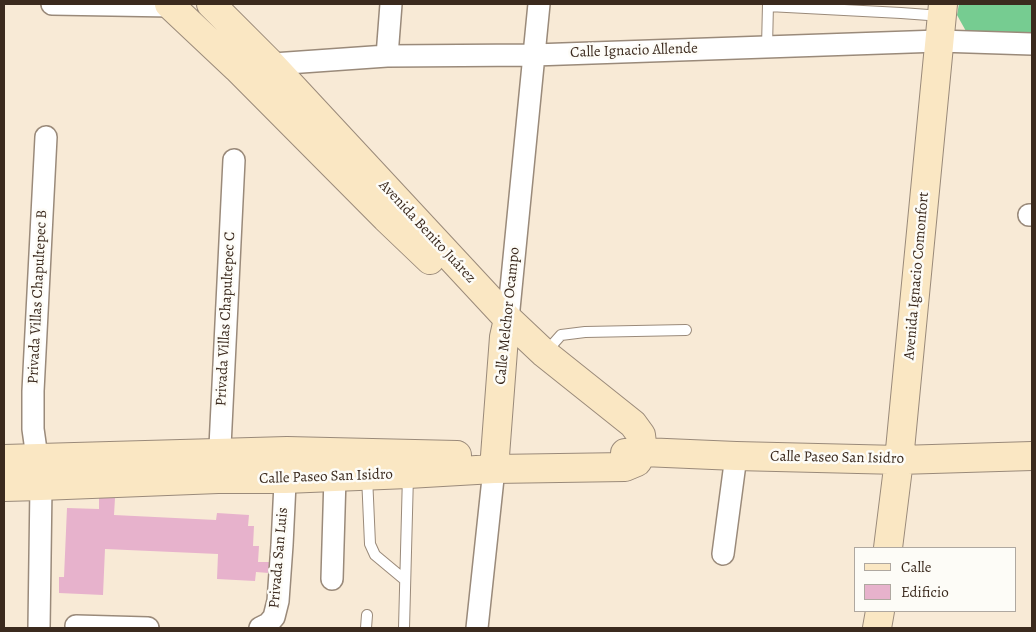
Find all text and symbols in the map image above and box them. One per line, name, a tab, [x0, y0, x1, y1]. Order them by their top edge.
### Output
street label: Calle Ignacio Allende	[570, 40, 698, 62]
street label: Avenida Benito Juárez	[375, 177, 479, 287]
street label: Avenida Ignacio Comonfort	[901, 191, 933, 361]
street label: Privada Villas Chapultepec B	[24, 209, 52, 385]
street label: Privada Villas Chapultepec C	[212, 231, 240, 407]
street label: Calle Melchor Ocampo	[492, 246, 524, 386]
street label: Calle Paseo San Isidro	[770, 448, 904, 468]
street label: Calle Paseo San Isidro	[259, 466, 393, 488]
street label: Privada San Luis	[266, 507, 292, 609]
legend	[854, 547, 1016, 612]
text: Calle	[901, 557, 931, 577]
text: Edificio	[901, 582, 949, 602]

